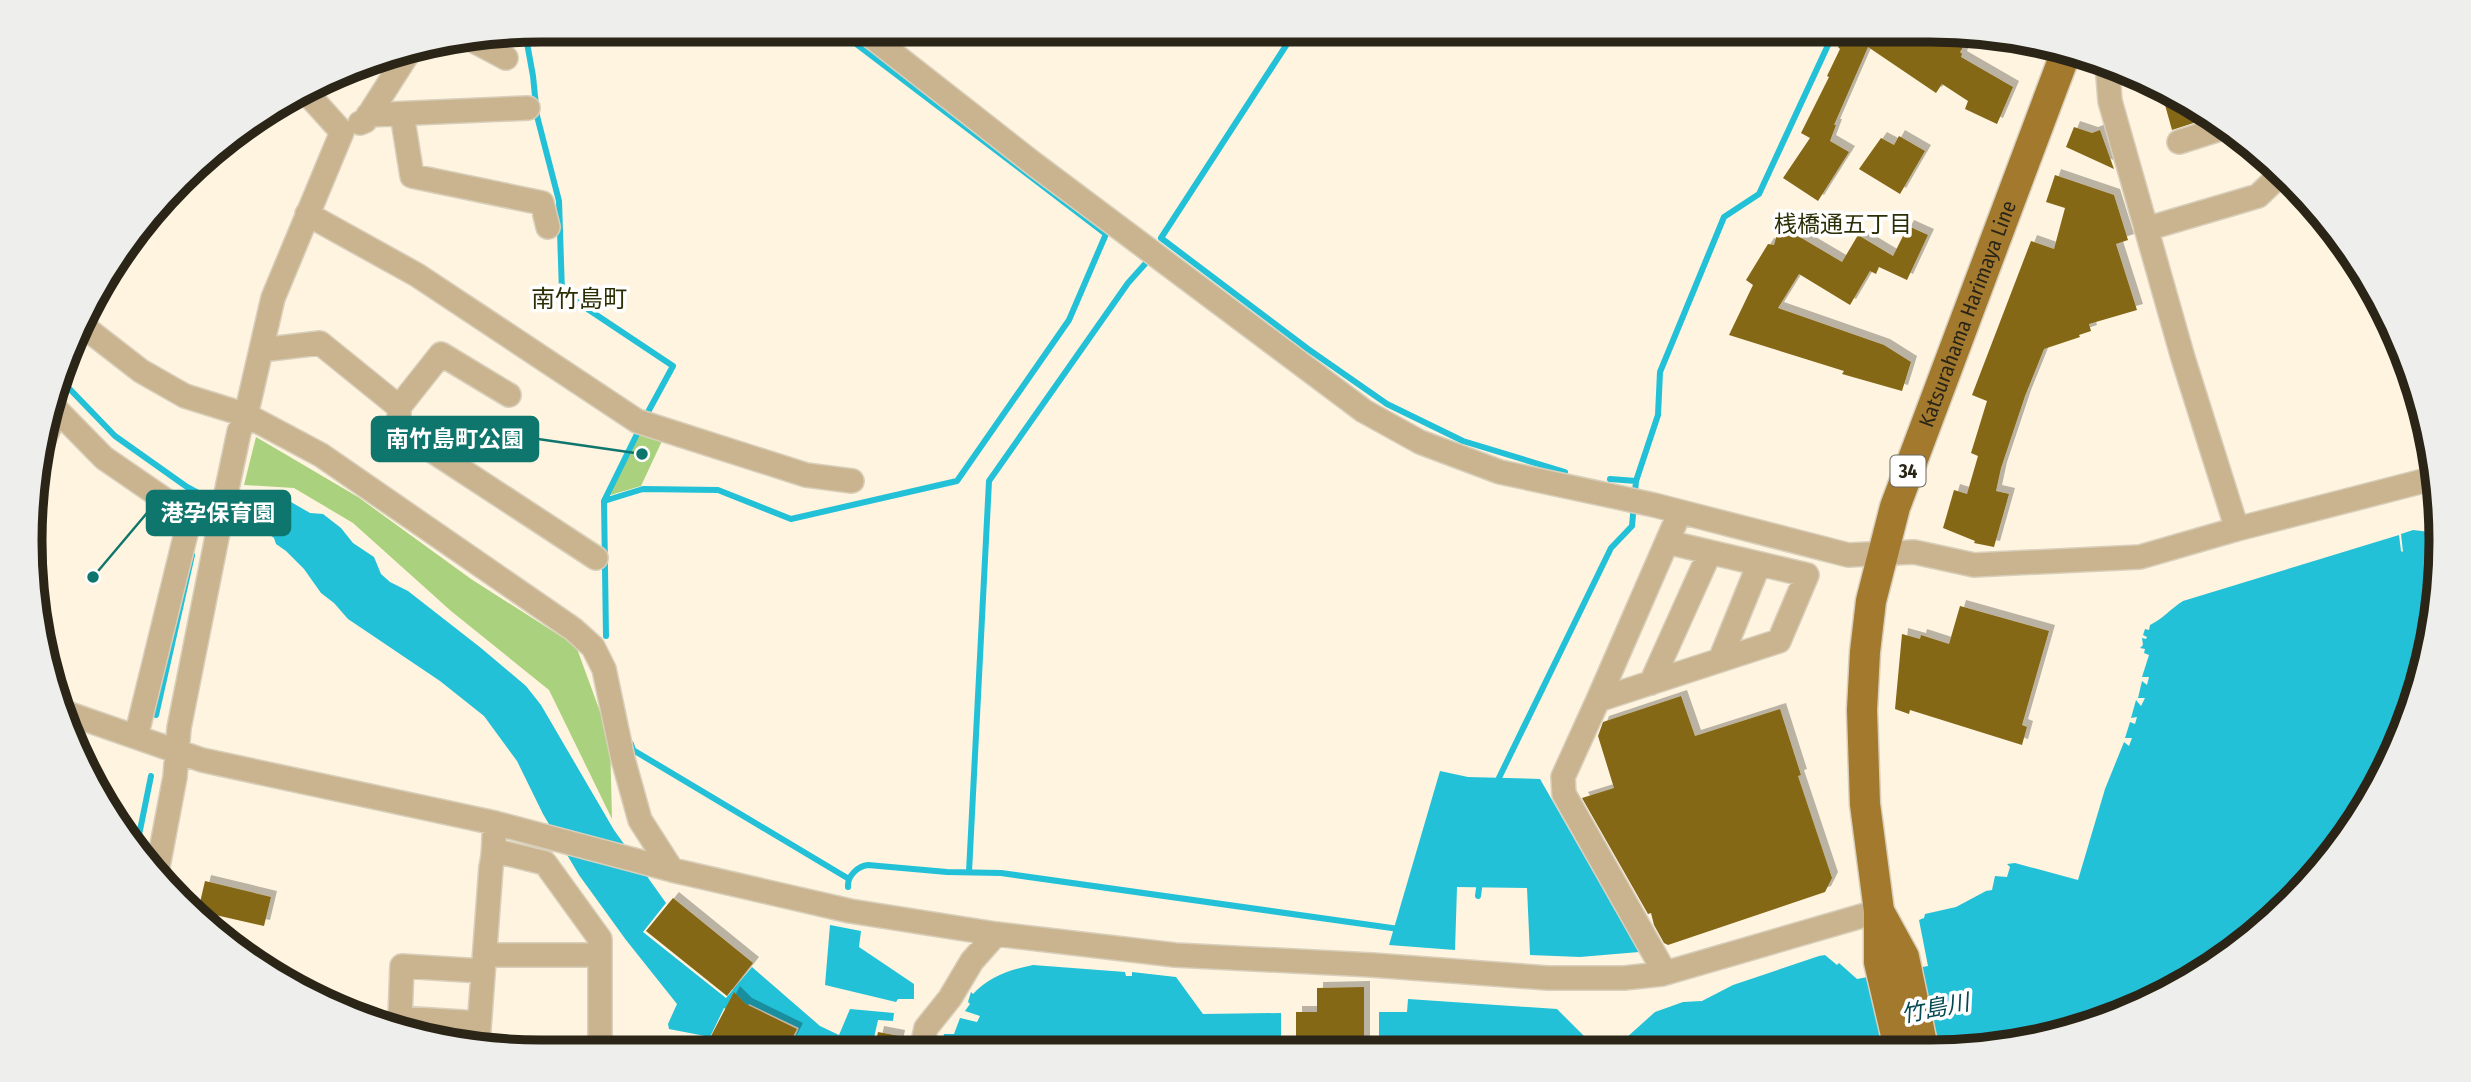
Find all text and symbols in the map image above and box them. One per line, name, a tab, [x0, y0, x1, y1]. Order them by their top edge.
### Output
street label: Katsurahama Harimaya Line	[1913, 197, 2022, 431]
district label: 桟橋通五丁目	[1774, 210, 1912, 238]
district label: 南竹島町	[531, 285, 627, 313]
callout: 南竹島町公園	[372, 417, 538, 461]
text: 南竹島町公園	[386, 425, 524, 453]
road number: 34	[1890, 456, 1926, 486]
callout: 港孕保育園	[147, 491, 290, 535]
text: 港孕保育園	[161, 499, 276, 527]
water label: 竹島川	[1898, 987, 1974, 1028]

